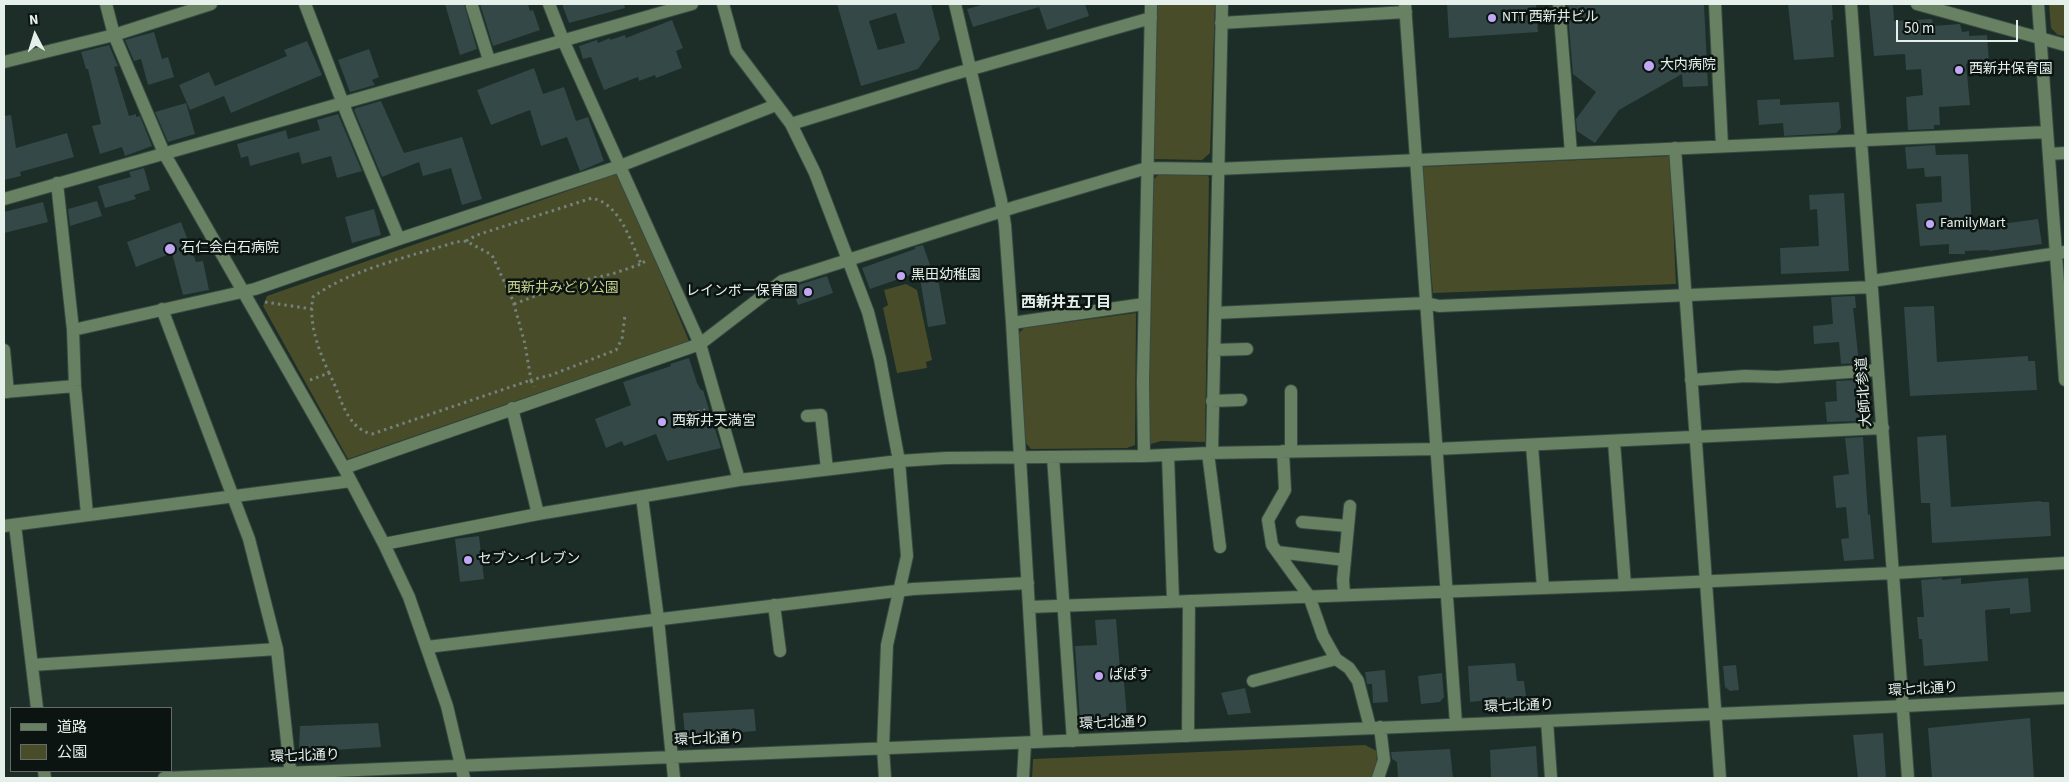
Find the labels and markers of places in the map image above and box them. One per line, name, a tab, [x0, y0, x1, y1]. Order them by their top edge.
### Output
place label: NTT 西新井ビル	[1502, 10, 1599, 26]
marker: NTT 西新井ビル	[1486, 12, 1498, 24]
place label: 大内病院	[1660, 58, 1716, 74]
marker: 大内病院	[1642, 59, 1656, 73]
place label: 西新井保育園	[1969, 62, 2053, 78]
marker: 西新井保育園	[1953, 64, 1965, 76]
place label: FamilyMart	[1940, 216, 2005, 232]
marker: FamilyMart	[1924, 218, 1936, 230]
place label: 石仁会白石病院	[181, 241, 279, 257]
marker: 石仁会白石病院	[163, 242, 177, 256]
place label: 黒田幼稚園	[911, 268, 981, 284]
marker: 黒田幼稚園	[895, 270, 907, 282]
place label: レインボー保育園	[686, 284, 798, 300]
marker: レインボー保育園	[802, 286, 814, 298]
place label: 西新井天満宮	[672, 414, 756, 430]
marker: 西新井天満宮	[656, 416, 668, 428]
place label: セブン-イレブン	[478, 552, 580, 568]
marker: セブン-イレブン	[462, 554, 474, 566]
place label: ぱぱす	[1109, 668, 1151, 684]
marker: ぱぱす	[1093, 670, 1105, 682]

